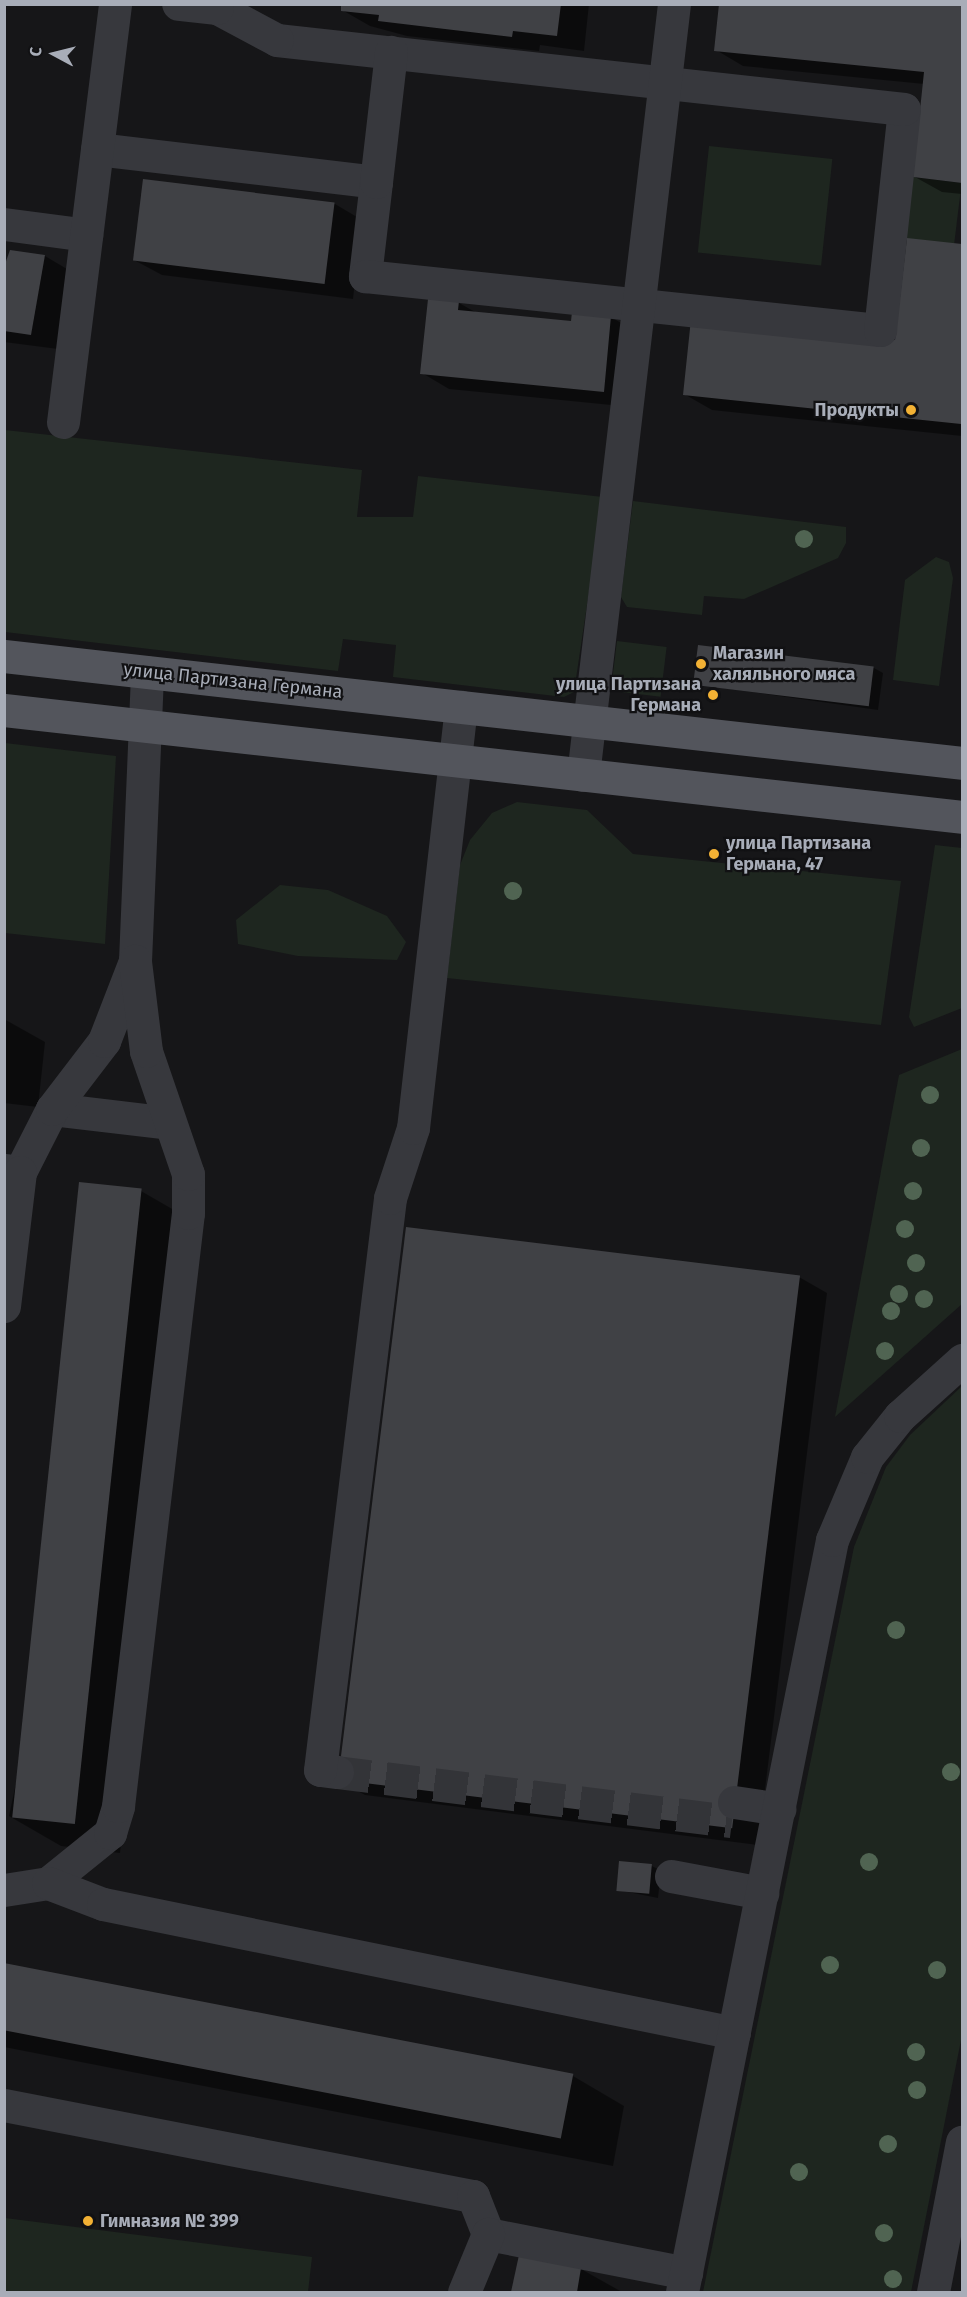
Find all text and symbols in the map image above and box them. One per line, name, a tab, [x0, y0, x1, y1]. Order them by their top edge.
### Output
north arrow	[24, 24, 84, 84]
text: С	[26, 46, 46, 57]
place label: Продукты	[815, 399, 899, 421]
marker: Продукты	[904, 403, 918, 417]
place label: Магазин халяльного мяса	[713, 643, 855, 686]
marker: Магазин халяльного мяса	[694, 657, 708, 671]
street label: улица Партизана Германа	[122, 659, 344, 703]
place label: улица Партизана Германа	[556, 674, 701, 716]
marker: улица Партизана Германа	[706, 688, 720, 702]
place label: улица Партизана Германа, 47	[726, 833, 871, 876]
marker: улица Партизана Германа, 47	[707, 847, 721, 861]
place label: Гимназия № 399	[100, 2210, 239, 2232]
marker: Гимназия № 399	[81, 2214, 95, 2228]

